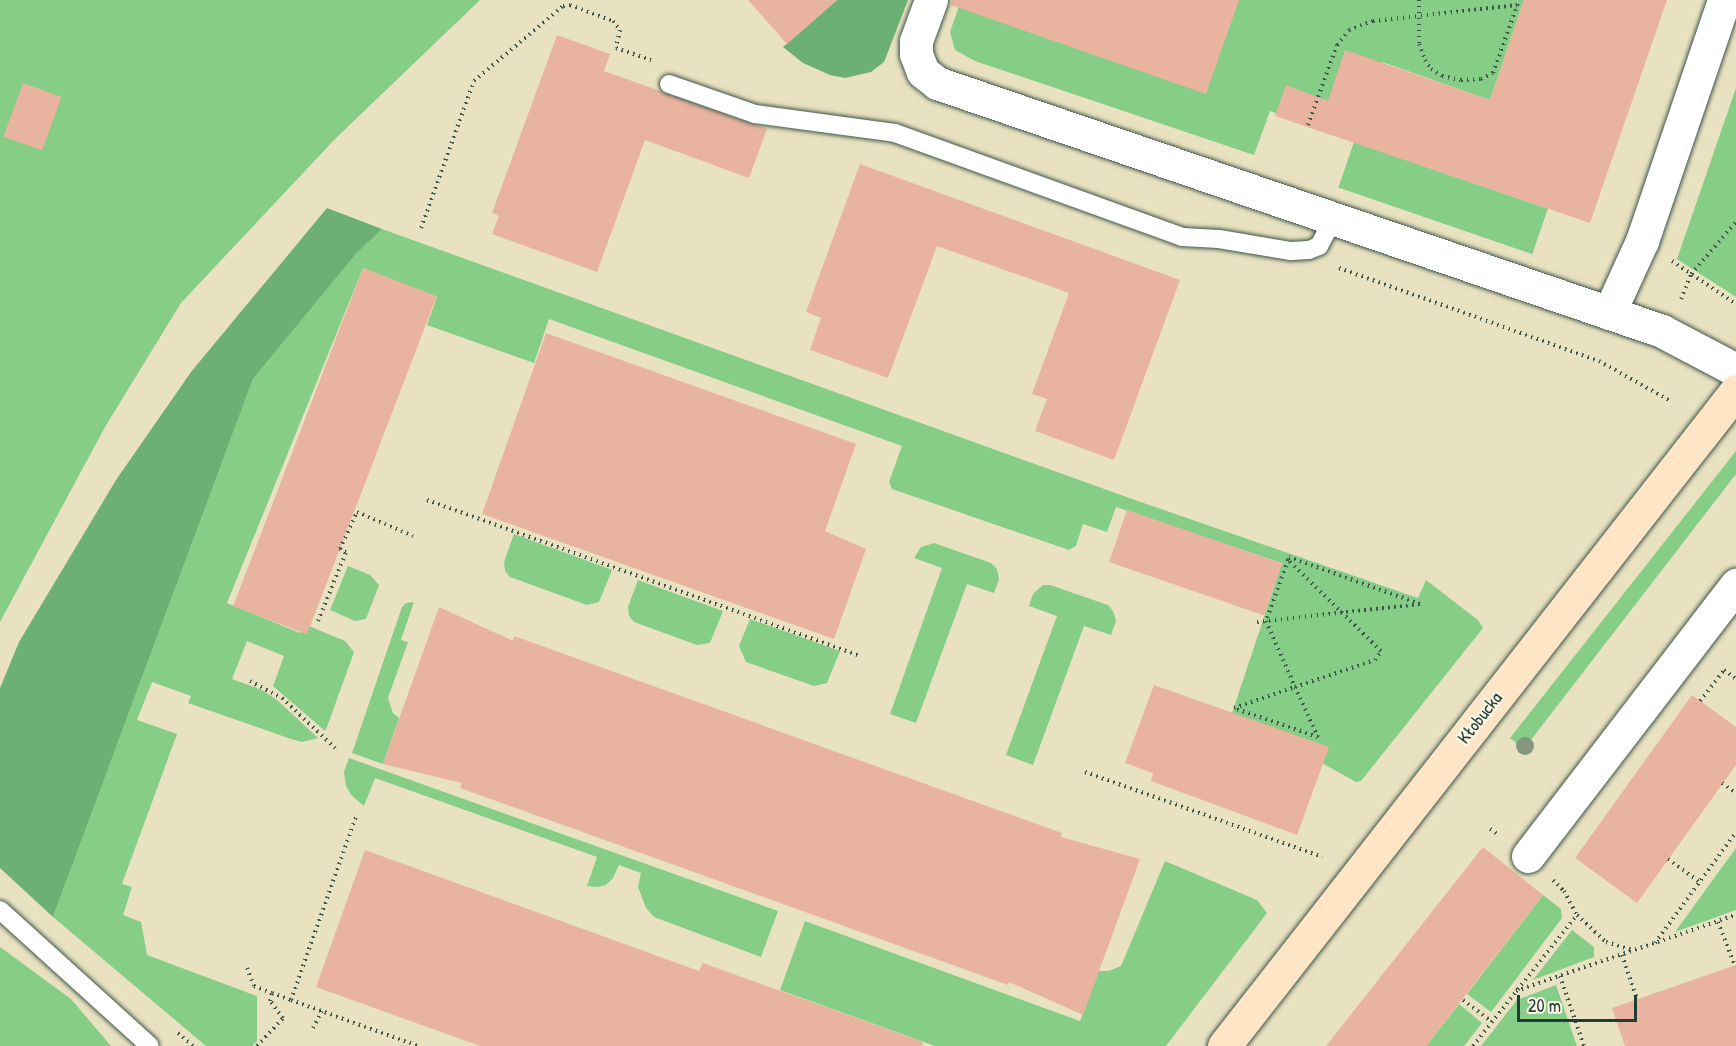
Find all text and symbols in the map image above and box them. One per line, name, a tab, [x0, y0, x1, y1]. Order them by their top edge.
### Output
street label: Kłobucka	[1453, 688, 1507, 748]
scale bar	[1520, 983, 1640, 1021]
text: 20 m	[1528, 993, 1561, 1018]

